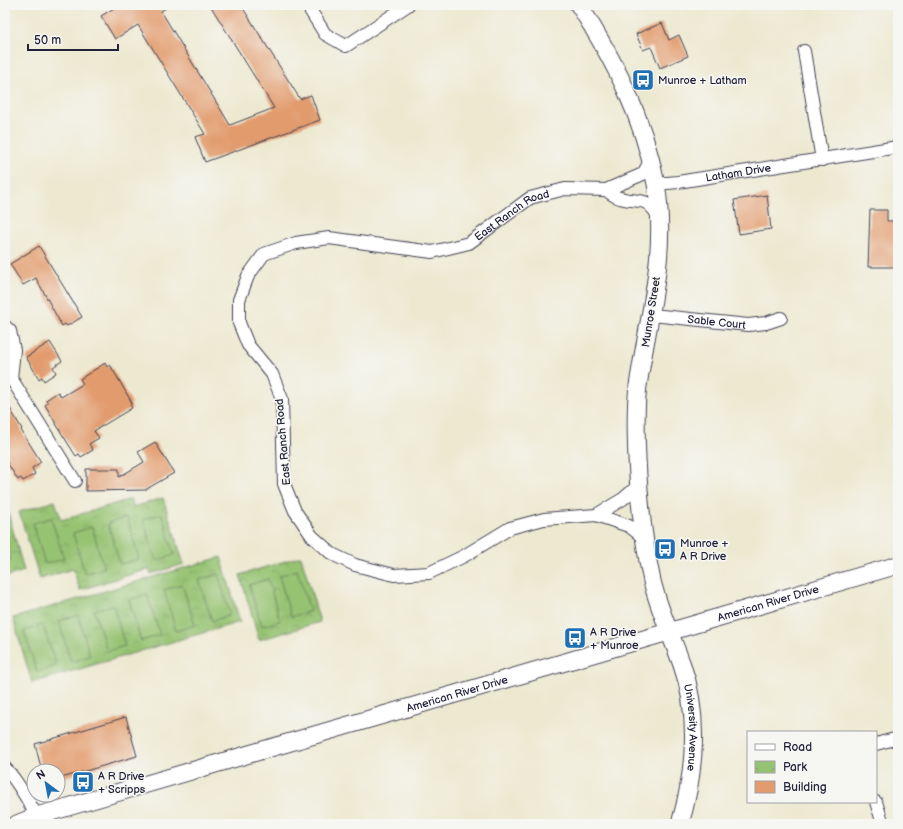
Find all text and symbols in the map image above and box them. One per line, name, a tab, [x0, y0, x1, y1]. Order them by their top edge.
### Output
scale bar	[28, 26, 118, 52]
text: 50 m	[34, 33, 61, 48]
bus stop icon: Munroe + Latham	[630, 67, 656, 93]
place label: Munroe + Latham	[658, 74, 747, 87]
street label: Latham Drive	[705, 161, 772, 184]
street label: East Ranch Road	[472, 187, 551, 243]
street label: Munroe Street	[639, 275, 663, 348]
street label: Sable Court	[687, 312, 747, 331]
street label: East Ranch Road	[273, 398, 293, 486]
bus stop icon: Munroe + A R Drive	[652, 536, 678, 562]
place label: Munroe + A R Drive	[680, 537, 729, 563]
street label: American River Drive	[716, 582, 821, 624]
bus stop icon: A R Drive + Munroe	[562, 625, 588, 651]
place label: A R Drive + Munroe	[590, 626, 639, 652]
street label: American River Drive	[405, 673, 510, 714]
street label: University Avenue	[681, 683, 700, 772]
legend	[747, 731, 877, 803]
text: Road	[783, 740, 812, 755]
text: Park	[783, 760, 807, 775]
north arrow	[26, 763, 66, 803]
text: N	[34, 767, 48, 783]
bus stop icon: A R Drive + Scripps	[70, 769, 96, 795]
place label: A R Drive + Scripps	[98, 770, 146, 796]
text: Building	[783, 780, 827, 795]

